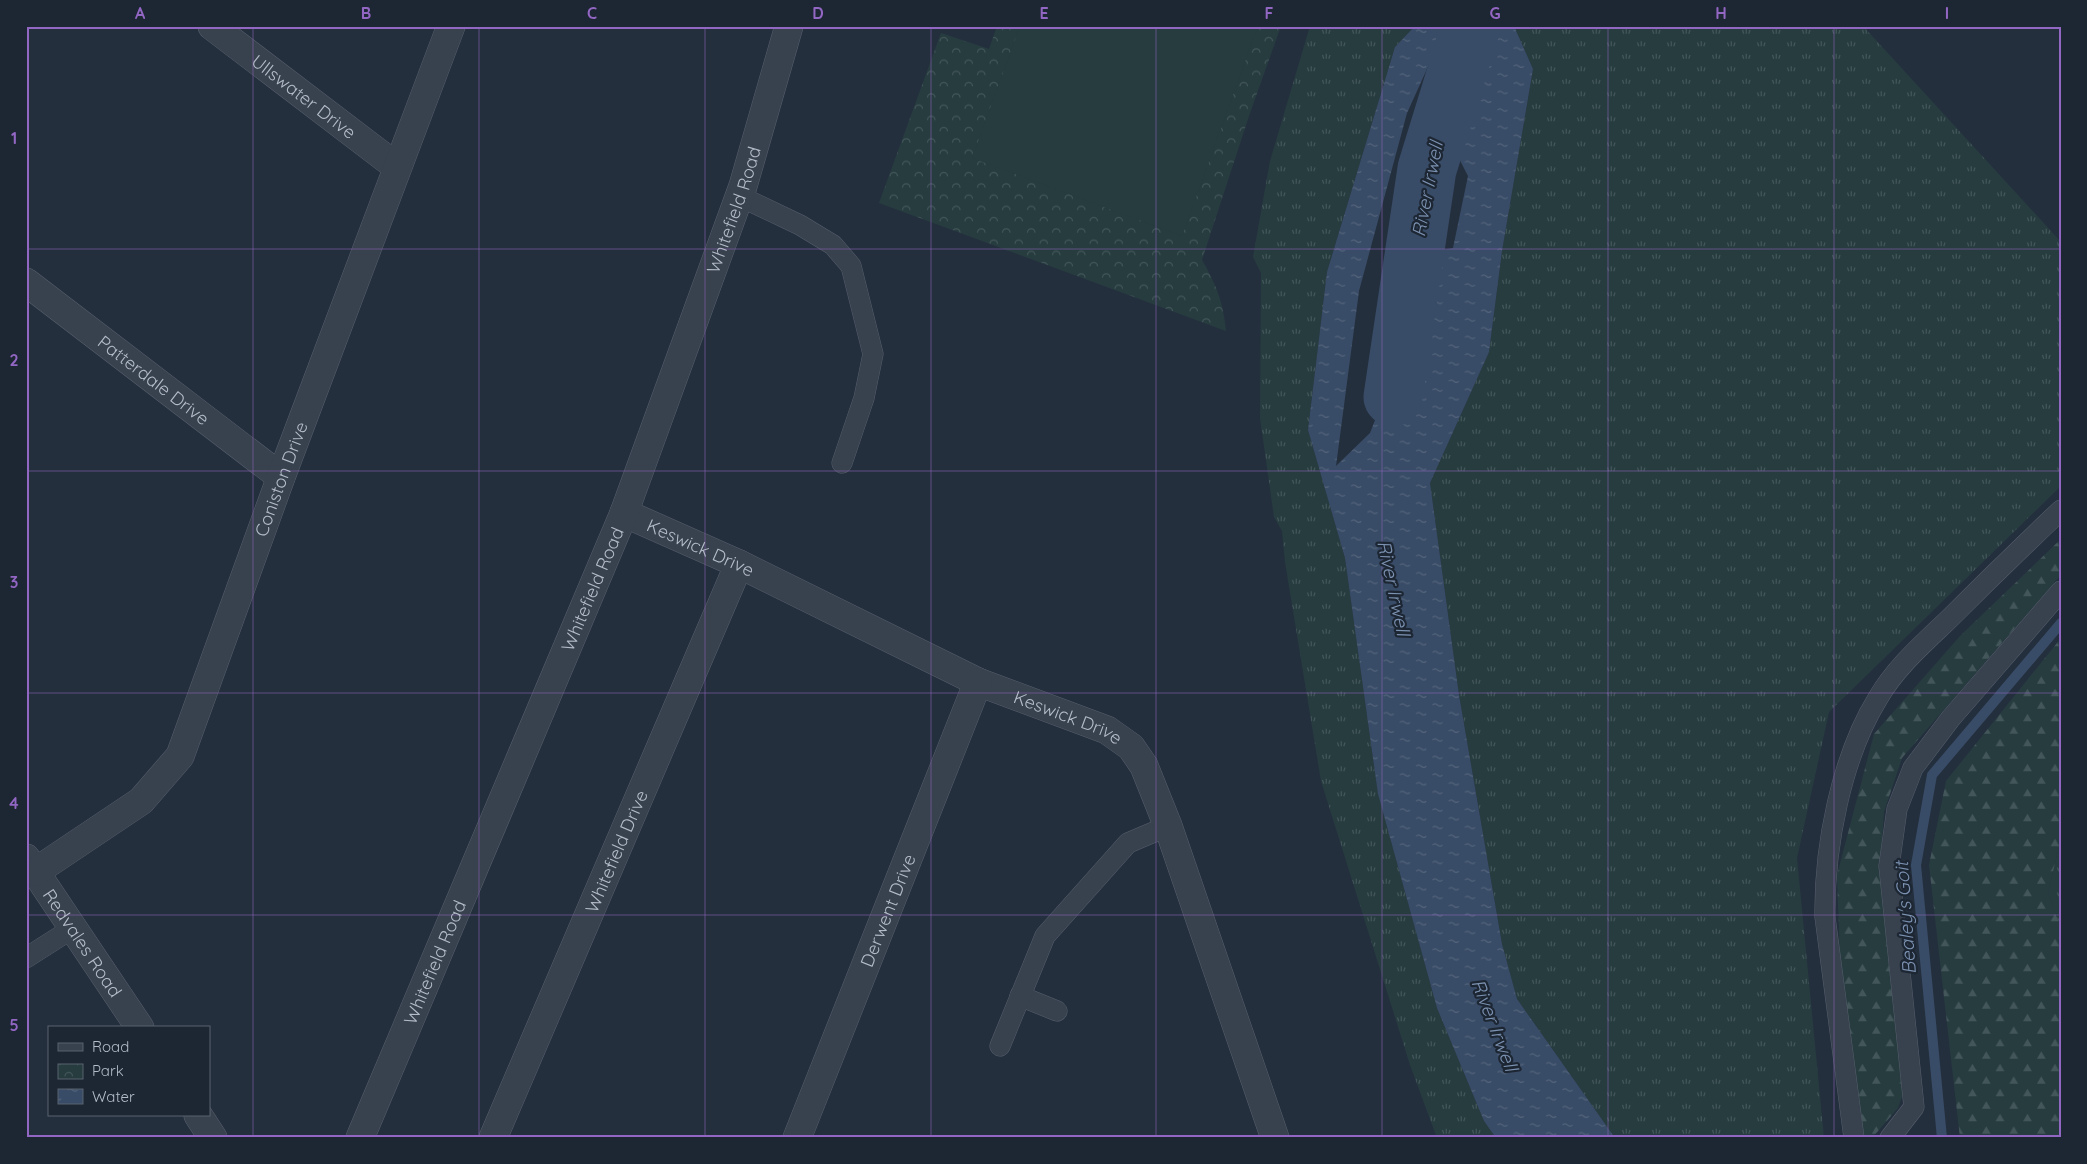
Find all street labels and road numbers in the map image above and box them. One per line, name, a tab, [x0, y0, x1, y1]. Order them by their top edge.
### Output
street label: Ullswater Drive	[247, 49, 361, 144]
street label: Whitefield Road	[701, 144, 765, 276]
street label: Patterdale Drive	[93, 330, 214, 430]
street label: Coniston Drive	[249, 418, 312, 540]
street label: Keswick Drive	[644, 513, 758, 581]
street label: Whitefield Road	[556, 523, 628, 655]
street label: Keswick Drive	[1011, 685, 1127, 749]
street label: Whitefield Drive	[579, 786, 652, 916]
street label: Derwent Drive	[855, 850, 920, 970]
street label: Redvales Road	[38, 884, 127, 1001]
street label: Whitefield Road	[398, 896, 471, 1028]

